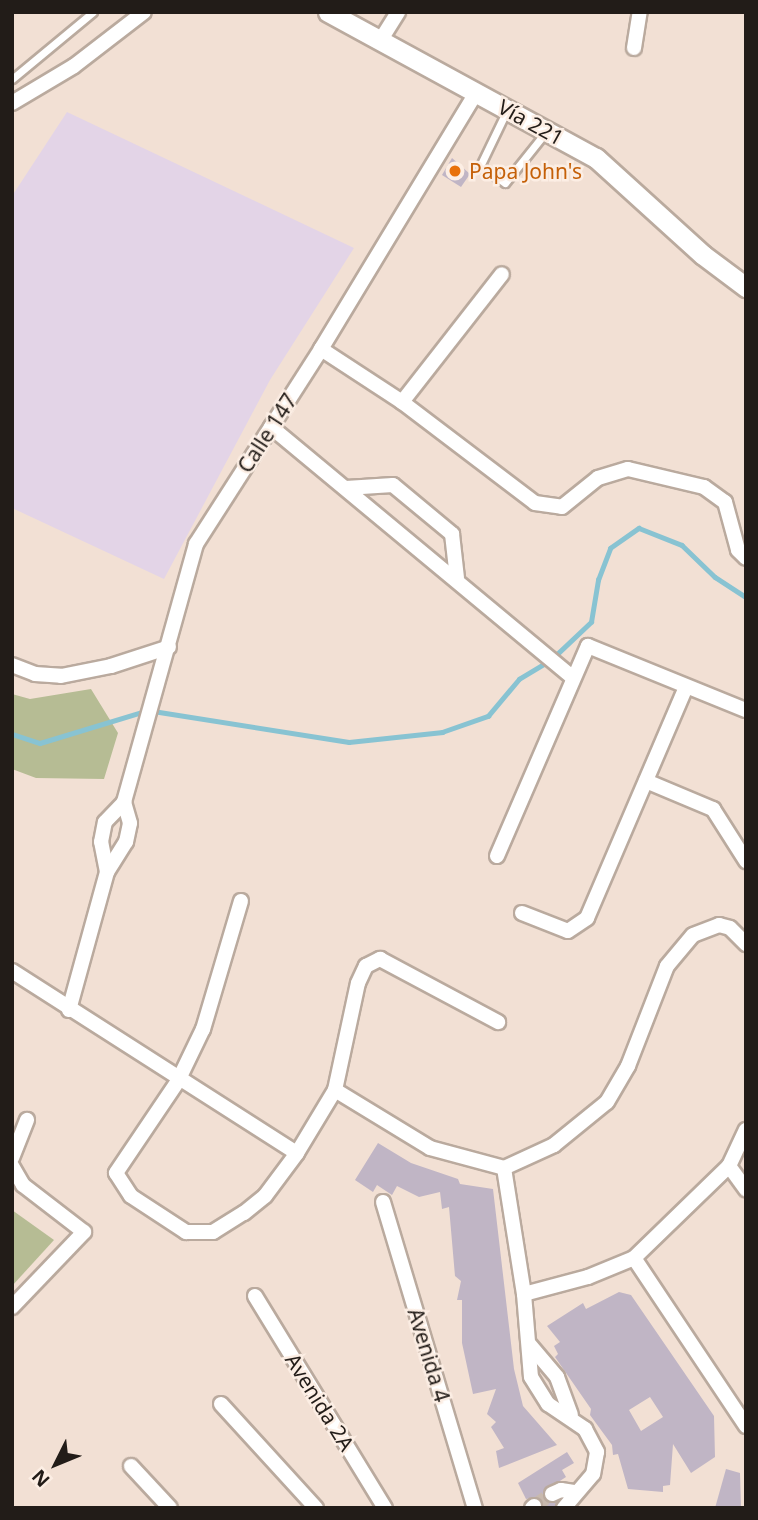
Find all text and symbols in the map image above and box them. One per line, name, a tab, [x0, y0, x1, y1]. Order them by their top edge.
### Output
street label: Vía 221	[494, 94, 568, 150]
place label: Papa John's	[469, 158, 582, 184]
marker: Papa John's	[447, 163, 463, 179]
street label: Calle 147	[232, 389, 302, 477]
street label: Avenida 4	[403, 1305, 455, 1405]
street label: Avenida 2A	[280, 1349, 360, 1455]
north arrow	[21, 1429, 91, 1499]
text: N	[26, 1464, 55, 1493]

